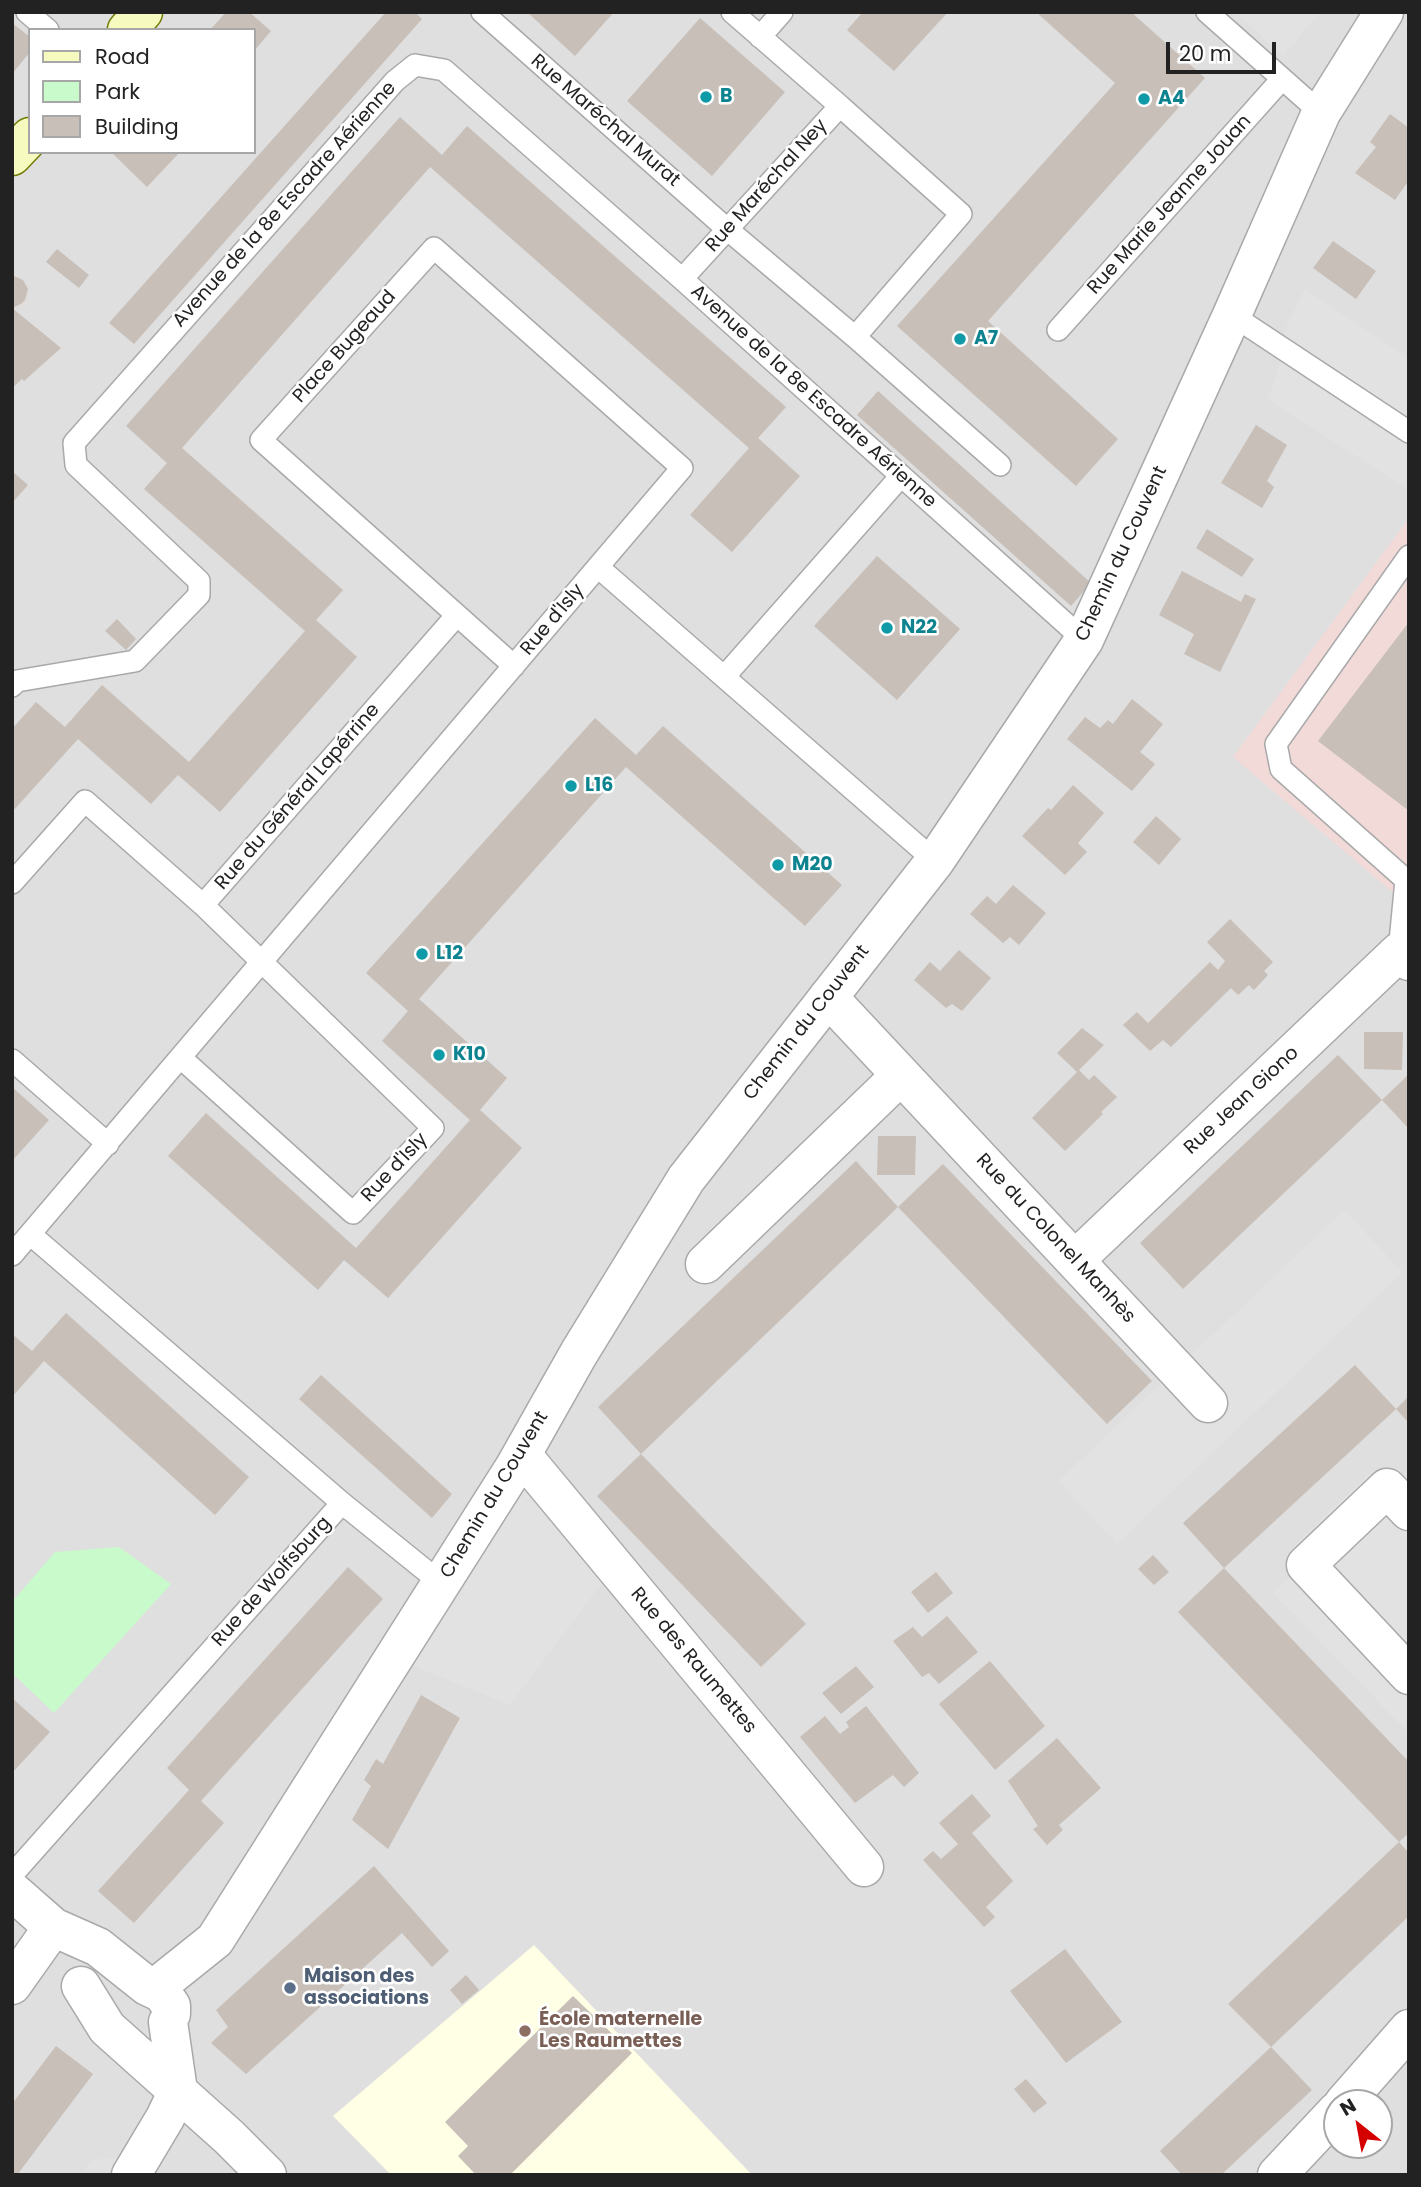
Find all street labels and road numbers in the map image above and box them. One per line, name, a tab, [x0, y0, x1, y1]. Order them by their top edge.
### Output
street label: Rue Maréchal Murat	[526, 50, 684, 192]
street label: Avenue de la 8e Escadre Aérienne	[169, 78, 401, 332]
street label: Rue Marie Jeanne Jouan	[1083, 111, 1257, 299]
street label: Rue Maréchal Ney	[701, 115, 833, 257]
street label: Avenue de la 8e Escadre Aérienne	[686, 281, 940, 513]
street label: Place Bugeaud	[289, 286, 401, 408]
street label: Chemin du Couvent	[1071, 463, 1173, 645]
street label: Rue d'Isly	[517, 580, 589, 660]
street label: Rue du Général Lapérrine	[211, 699, 385, 895]
street label: Chemin du Couvent	[739, 941, 875, 1105]
street label: Rue Jean Giono	[1180, 1042, 1304, 1160]
street label: Rue d'Isly	[357, 1129, 433, 1207]
street label: Rue du Colonel Manhès	[971, 1150, 1139, 1328]
street label: Chemin du Couvent	[436, 1407, 554, 1583]
street label: Rue de Wolfsburg	[208, 1512, 336, 1652]
street label: Rue des Raumettes	[625, 1583, 761, 1739]

